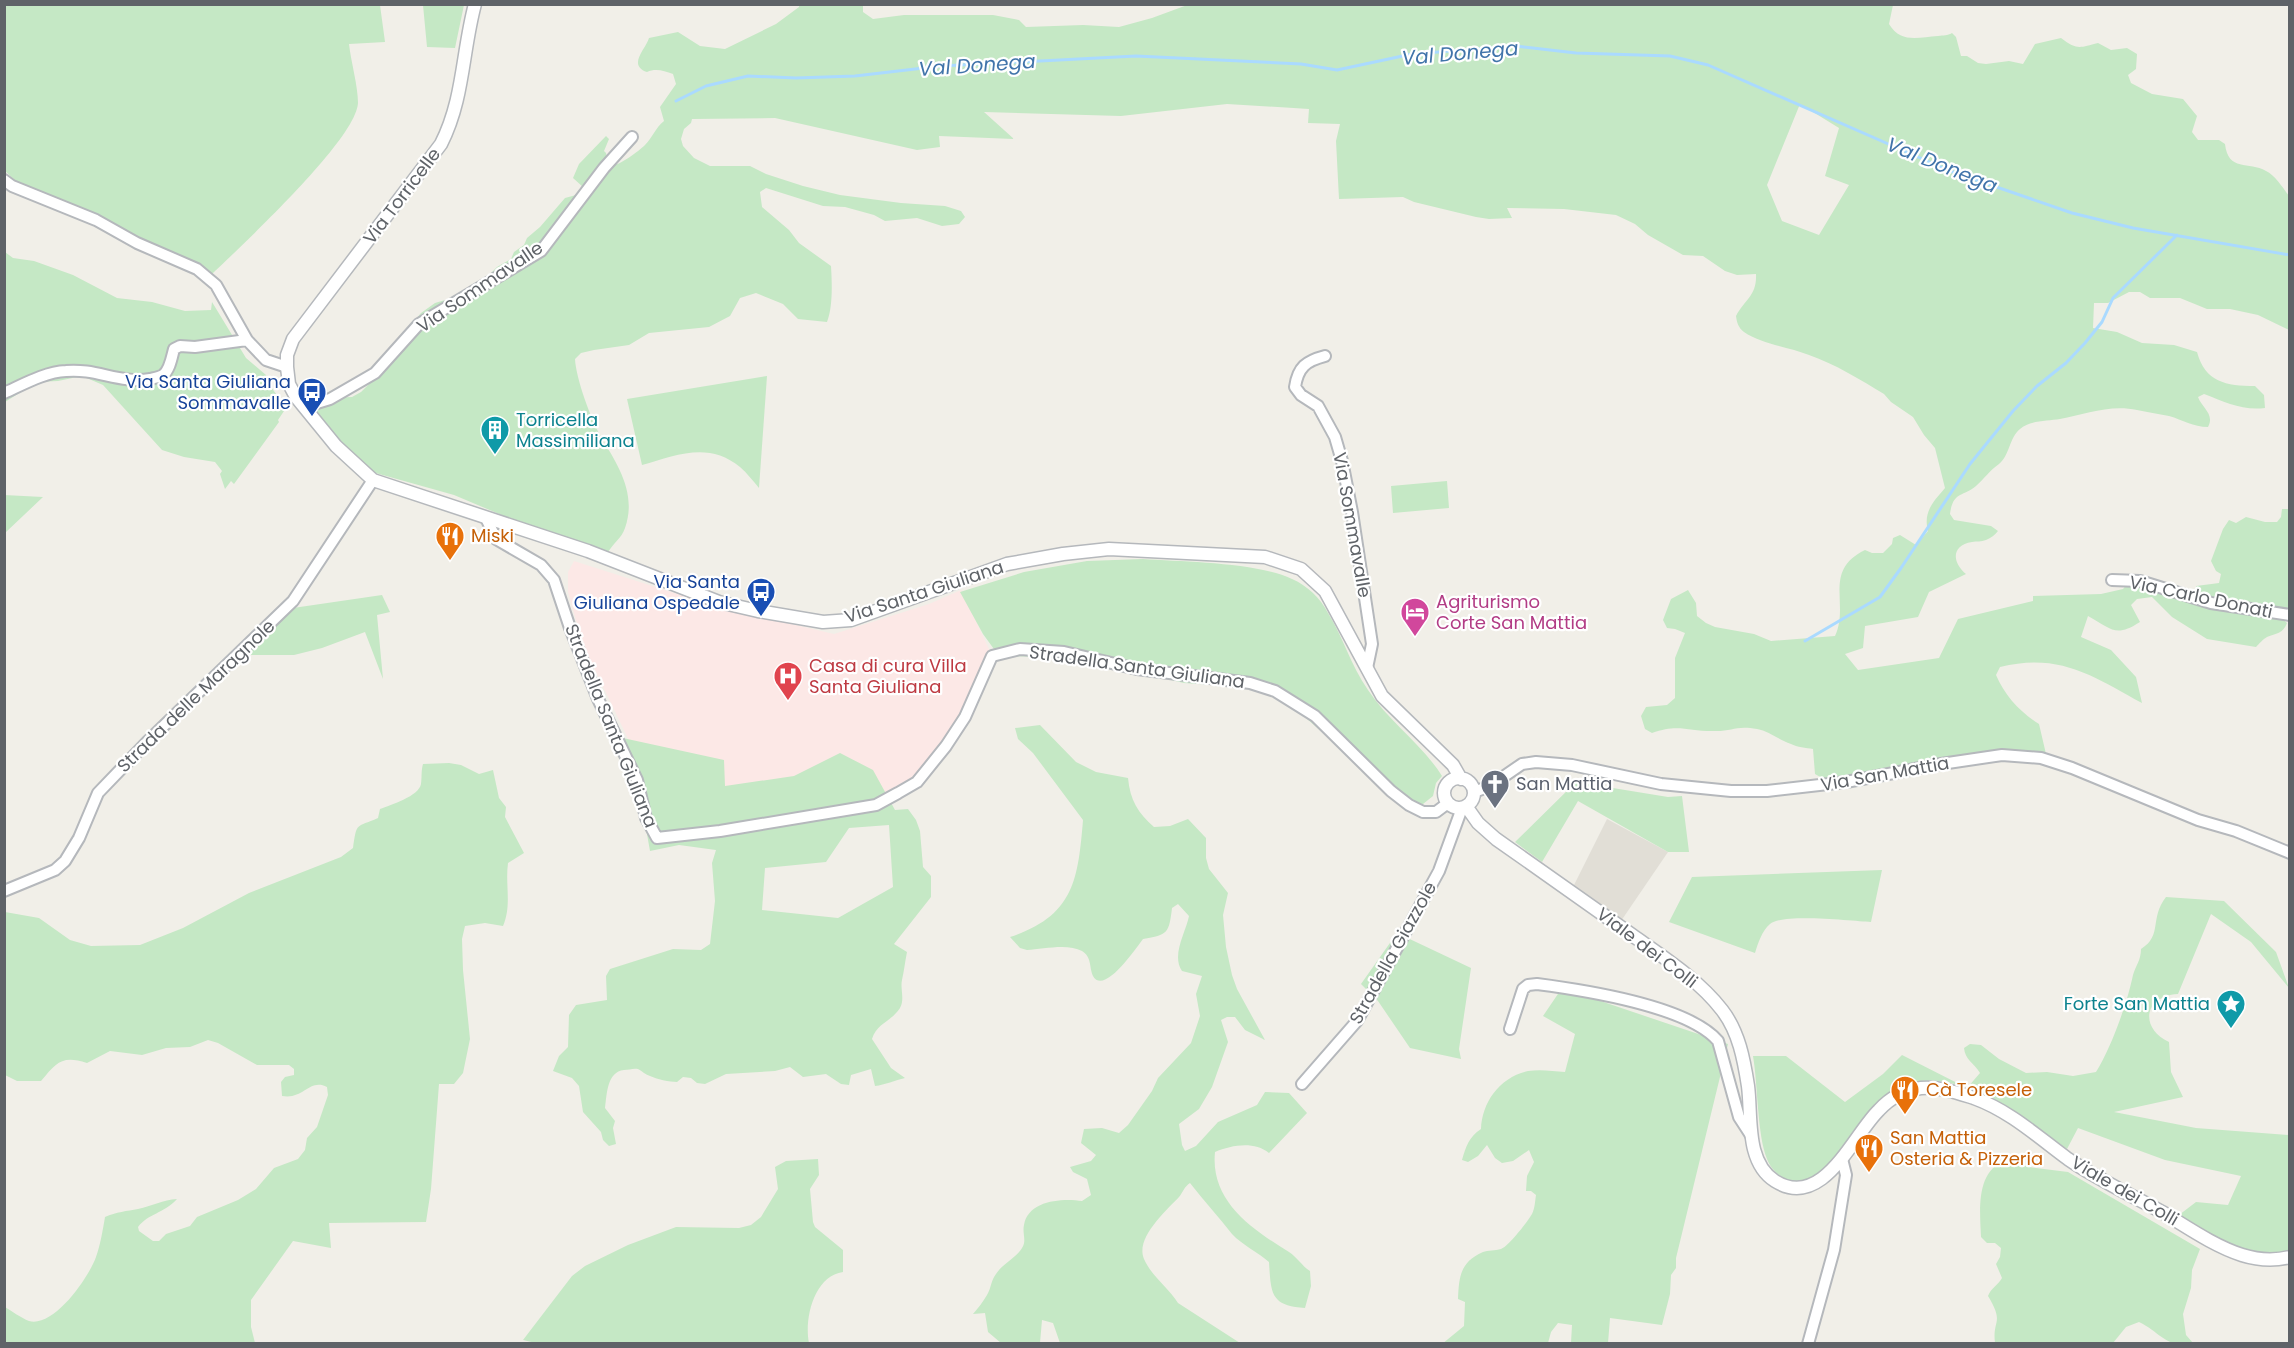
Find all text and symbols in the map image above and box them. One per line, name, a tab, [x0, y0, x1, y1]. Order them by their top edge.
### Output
water label: Val Donega	[1400, 34, 1520, 72]
water label: Val Donega	[918, 47, 1036, 83]
water label: Val Donega	[1882, 130, 2002, 200]
street label: Via Torricelle	[357, 142, 446, 249]
street label: Via Sommavalle	[412, 235, 548, 338]
place label: Via Santa Giuliana Sommavalle	[125, 369, 291, 415]
bus stop icon: Via Santa Giuliana Sommavalle	[296, 376, 328, 418]
place label: Torricella Massimiliana	[516, 407, 635, 453]
building icon: Torricella Massimiliana	[479, 414, 511, 456]
street label: Via Sommavalle	[1327, 450, 1378, 600]
restaurant icon: Miski	[434, 520, 466, 562]
place label: Miski	[471, 523, 514, 548]
street label: Via Santa Giuliana	[841, 554, 1007, 629]
place label: Via Santa Giuliana Ospedale	[574, 569, 740, 615]
street label: Via Carlo Donati	[2127, 569, 2275, 624]
bus stop icon: Via Santa Giuliana Ospedale	[745, 576, 777, 618]
place label: Agriturismo Corte San Mattia	[1436, 589, 1587, 635]
hotel icon: Agriturismo Corte San Mattia	[1399, 596, 1431, 638]
street label: Strada delle Maragnole	[111, 613, 280, 778]
street label: Stradella Santa Giuliana	[559, 620, 664, 831]
street label: Stradella Santa Giuliana	[1028, 639, 1247, 694]
place label: Casa di cura Villa Santa Giuliana	[809, 653, 967, 699]
hospital icon: Casa di cura Villa Santa Giuliana	[772, 660, 804, 702]
street label: Via San Mattia	[1819, 750, 1951, 797]
church icon: San Mattia	[1479, 768, 1511, 810]
place label: San Mattia	[1516, 771, 1612, 796]
street label: Stradella Giazzole	[1343, 877, 1442, 1028]
street label: Viale dei Colli	[1592, 901, 1703, 994]
place icon: Forte San Mattia	[2215, 988, 2247, 1030]
place label: Forte San Mattia	[2064, 991, 2210, 1016]
restaurant icon: Cà Toresele	[1889, 1074, 1921, 1116]
place label: Cà Toresele	[1926, 1077, 2032, 1102]
place label: San Mattia Osteria & Pizzeria	[1890, 1125, 2043, 1171]
restaurant icon: San Mattia Osteria & Pizzeria	[1853, 1132, 1885, 1174]
street label: Viale dei Colli	[2067, 1150, 2184, 1231]

